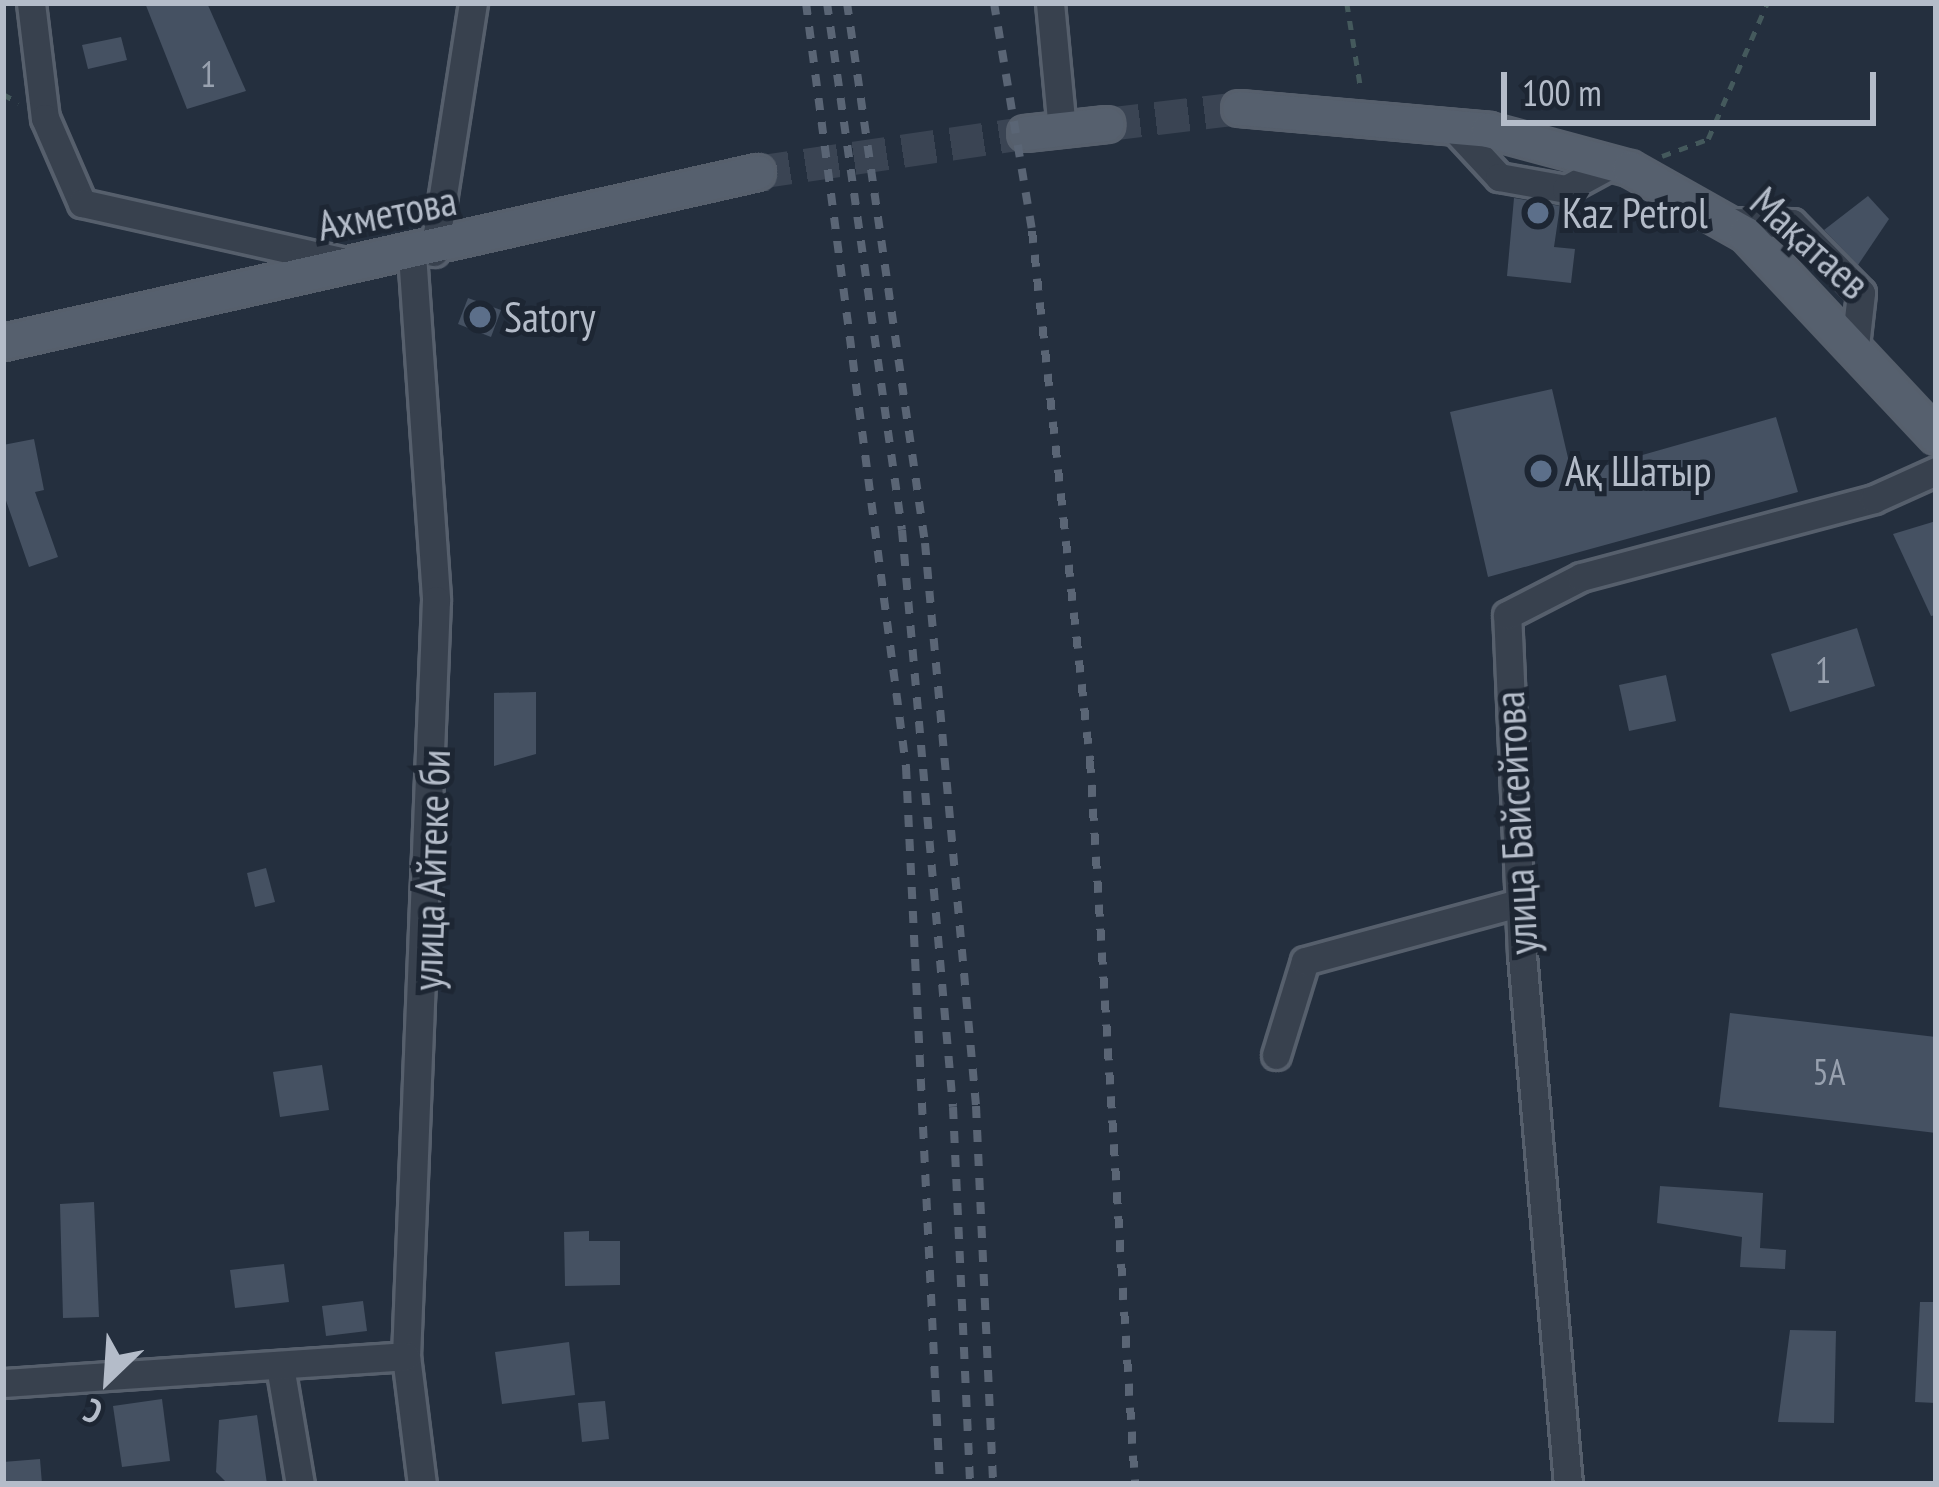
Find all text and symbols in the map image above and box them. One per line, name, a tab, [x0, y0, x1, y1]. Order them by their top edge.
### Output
scale bar	[1507, 48, 1882, 122]
house number: 1	[200, 52, 216, 96]
text: 100 m	[1522, 69, 1602, 116]
street label: Ахметова	[313, 175, 461, 251]
street label: Мақатаев	[1740, 177, 1880, 309]
place label: Kaz Petrol	[1562, 188, 1709, 238]
marker: Kaz Petrol	[1525, 200, 1551, 226]
place label: Satory	[504, 292, 595, 342]
marker: Satory	[467, 304, 493, 330]
place label: Ақ Шатыр	[1565, 446, 1711, 496]
marker: Ақ Шатыр	[1528, 458, 1554, 484]
house number: 1	[1815, 648, 1831, 692]
street label: улица Байсейтова	[1484, 690, 1548, 956]
street label: улица Айтеке би	[402, 748, 460, 992]
house number: 5А	[1812, 1050, 1846, 1094]
north arrow	[48, 1319, 168, 1439]
text: С	[77, 1389, 109, 1435]

